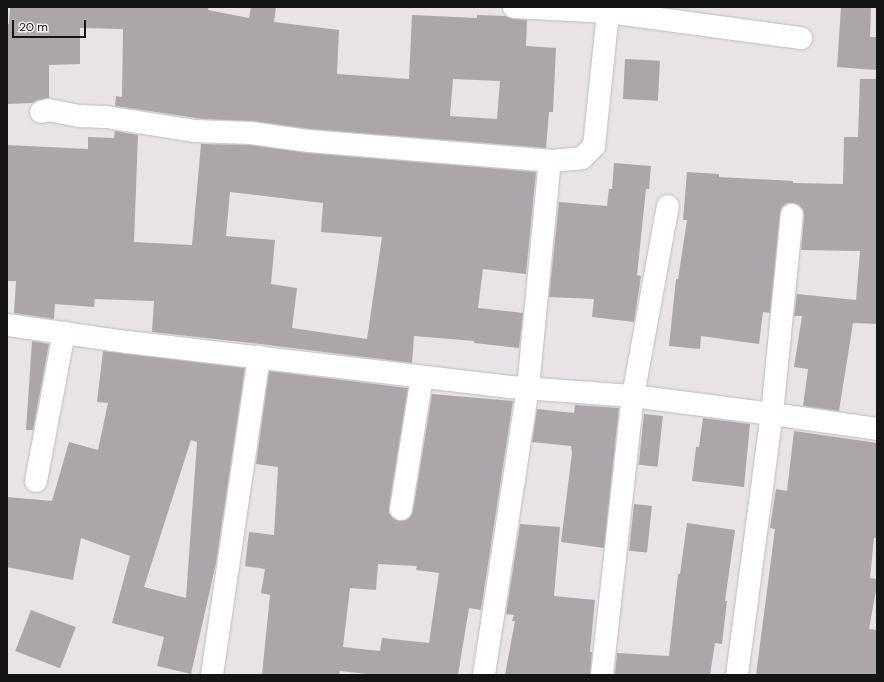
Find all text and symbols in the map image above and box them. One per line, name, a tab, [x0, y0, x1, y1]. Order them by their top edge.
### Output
scale bar	[14, 12, 88, 38]
text: 20 m	[19, 19, 48, 35]

